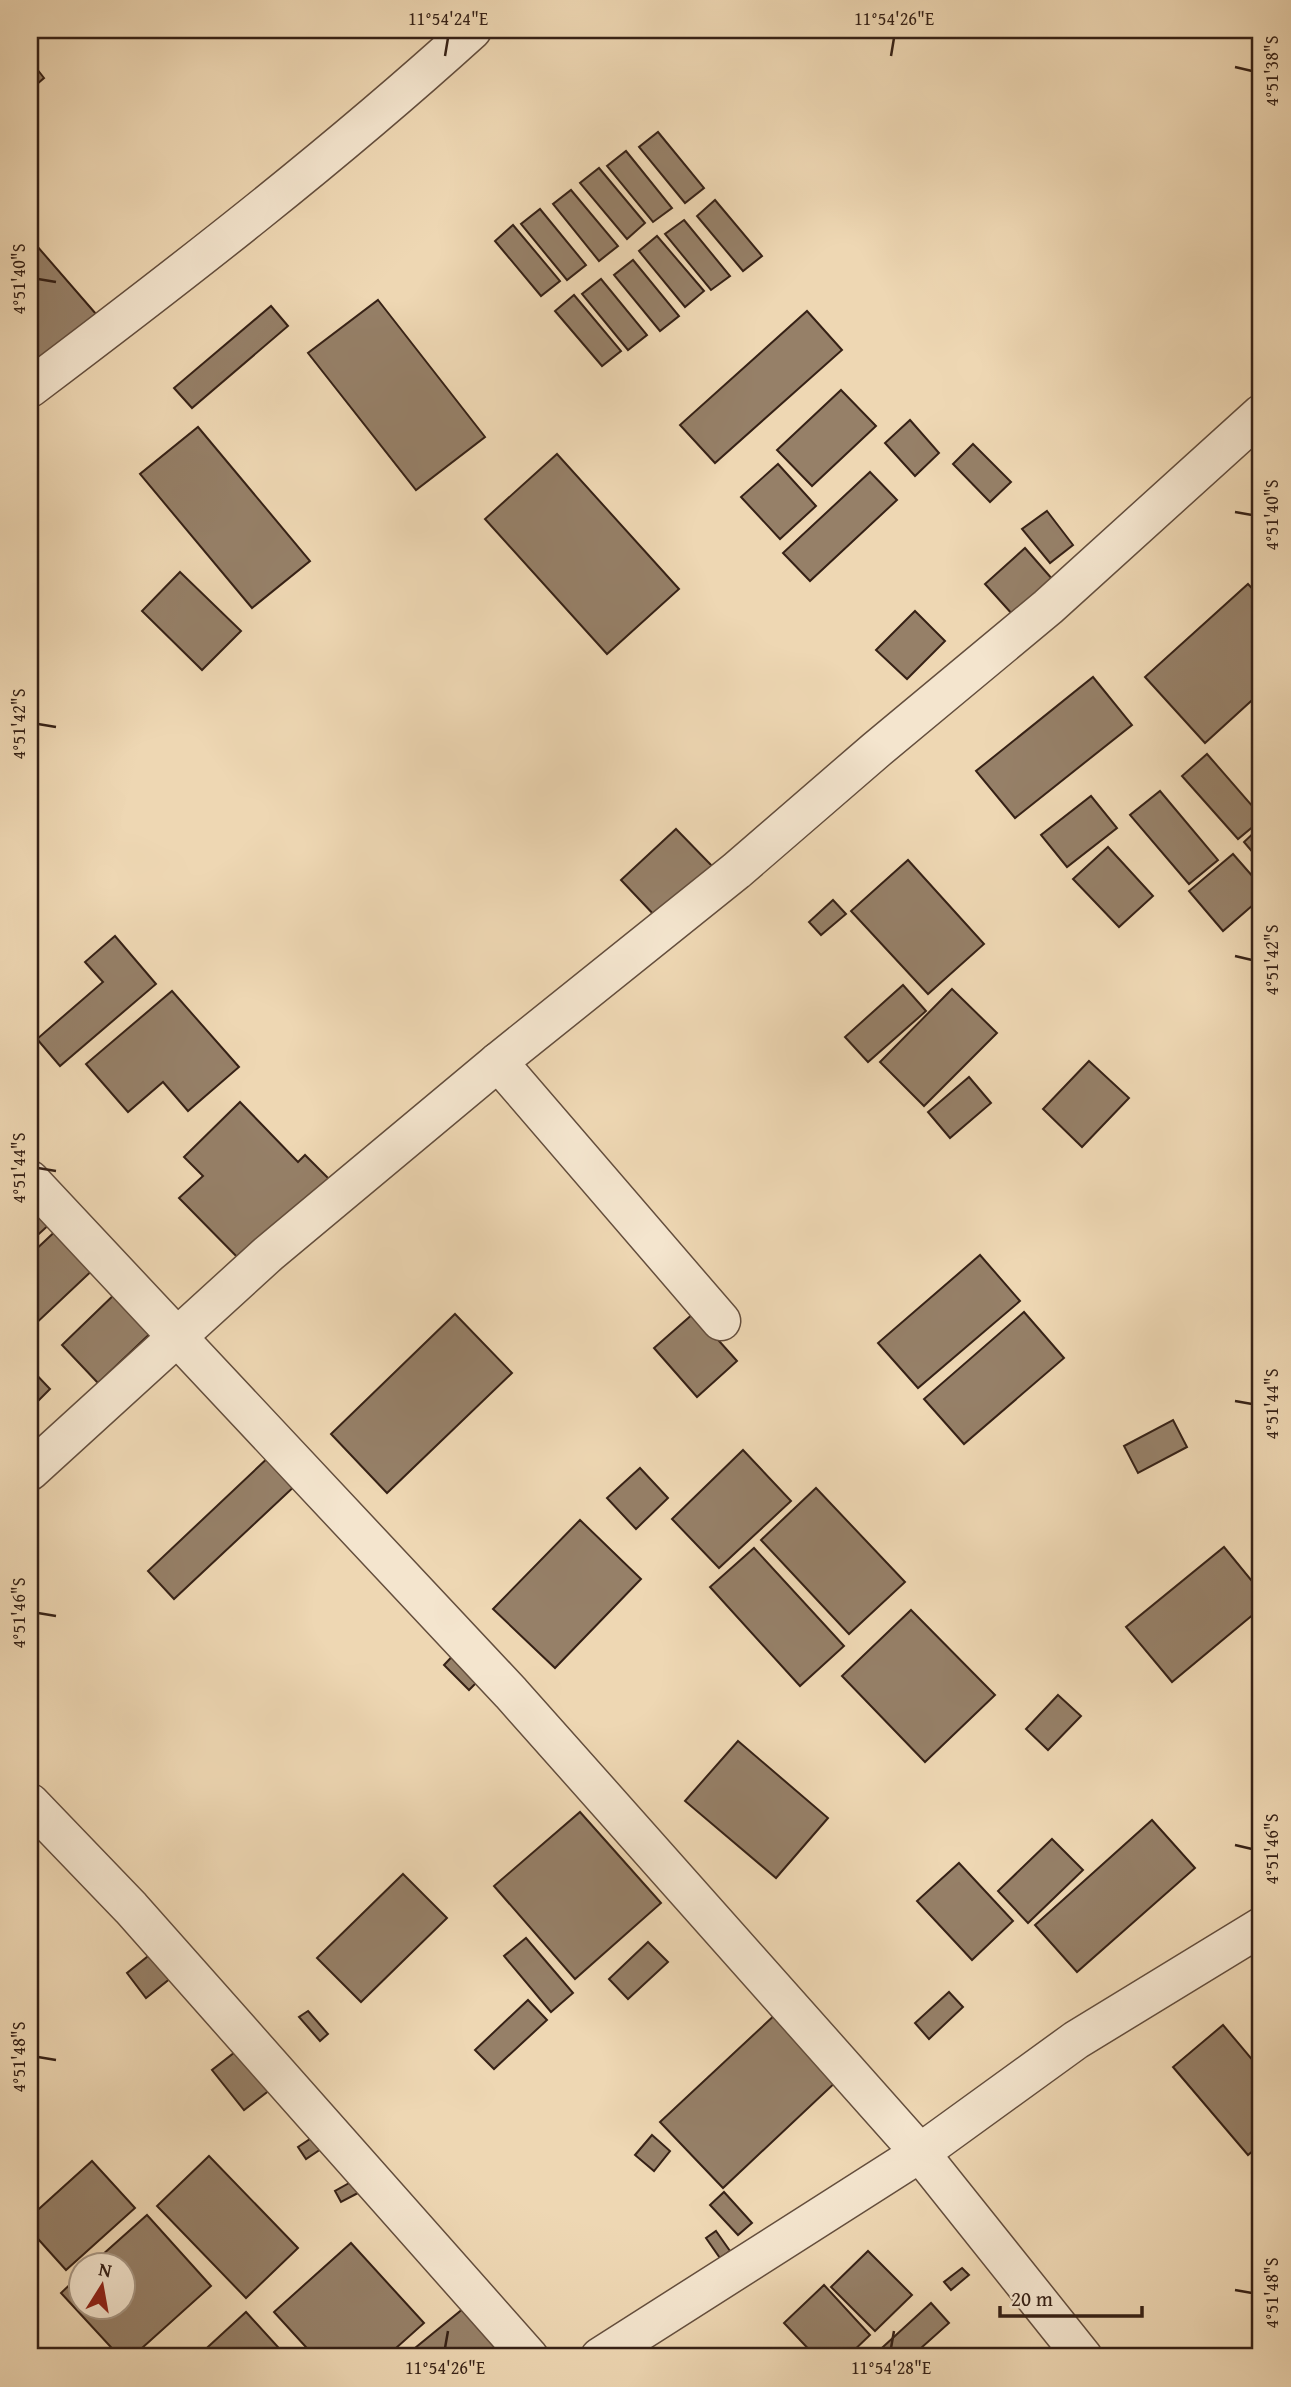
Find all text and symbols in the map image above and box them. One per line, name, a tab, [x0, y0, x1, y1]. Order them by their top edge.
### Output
text: 11°54'24"E	[408, 5, 488, 32]
text: 11°54'26"E	[854, 5, 934, 32]
text: 4°51'38"S	[1258, 35, 1285, 107]
text: 4°51'40"S	[5, 243, 32, 315]
text: 4°51'40"S	[1258, 479, 1285, 551]
text: 4°51'42"S	[5, 688, 32, 760]
text: 4°51'42"S	[1258, 924, 1285, 996]
text: 4°51'44"S	[5, 1132, 32, 1204]
text: 4°51'44"S	[1258, 1368, 1285, 1440]
text: 4°51'46"S	[5, 1577, 32, 1649]
text: 4°51'46"S	[1258, 1813, 1285, 1885]
text: 4°51'48"S	[5, 2021, 32, 2093]
north arrow	[66, 2250, 136, 2320]
text: N	[96, 2254, 114, 2284]
text: 4°51'48"S	[1258, 2257, 1285, 2329]
scale bar	[1000, 2275, 1142, 2319]
text: 20 m	[1011, 2283, 1053, 2314]
text: 11°54'26"E	[405, 2354, 485, 2381]
text: 11°54'28"E	[851, 2354, 931, 2381]

